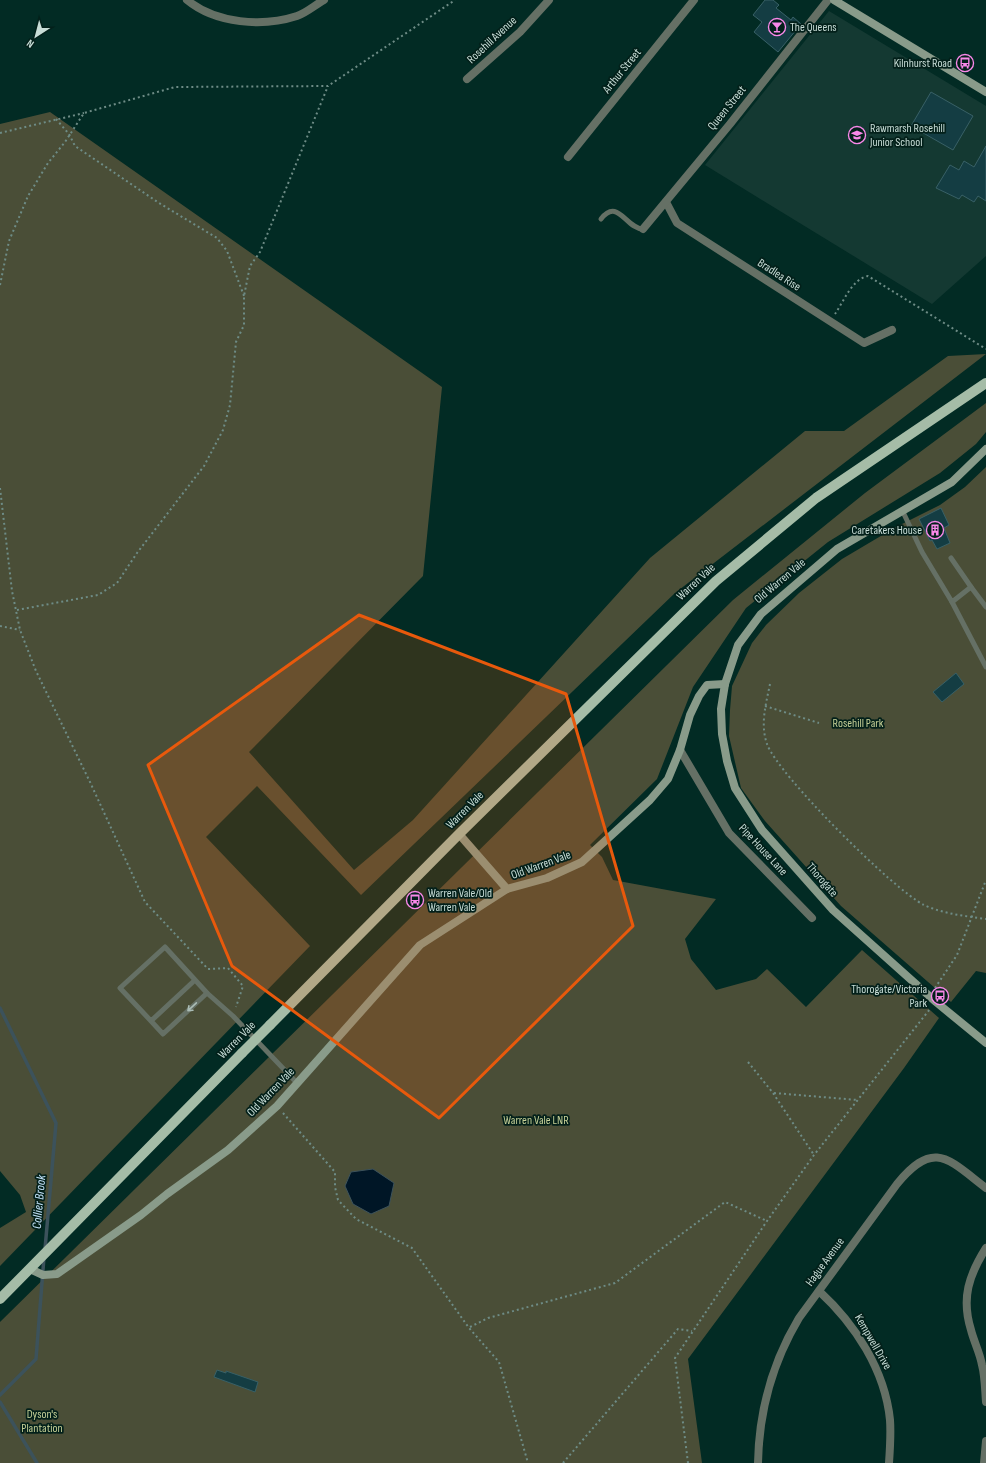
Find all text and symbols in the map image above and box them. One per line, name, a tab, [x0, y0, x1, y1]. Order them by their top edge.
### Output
street label: Rosehill Avenue	[464, 13, 520, 67]
north arrow	[16, 16, 56, 56]
bar icon: The Queens	[767, 17, 787, 37]
place label: The Queens	[790, 20, 837, 35]
text: N	[24, 37, 37, 51]
street label: Arthur Street	[599, 45, 645, 97]
bus stop icon: Kilnhurst Road	[955, 53, 975, 73]
place label: Kilnhurst Road	[894, 56, 952, 71]
street label: Queen Street	[705, 82, 750, 133]
place label: Rawmarsh Rosehill Junior School	[869, 121, 945, 150]
school or university icon: Rawmarsh Rosehill Junior School	[847, 125, 867, 145]
street label: Bradlea Rise	[754, 255, 804, 295]
building icon: Caretakers House	[925, 520, 945, 540]
place label: Caretakers House	[852, 523, 922, 538]
street label: Old Warren Vale	[751, 555, 809, 607]
street label: Warren Vale	[674, 560, 719, 604]
park label: Rosehill Park	[833, 716, 884, 731]
street label: Warren Vale	[443, 788, 487, 832]
street label: Pipe House Lane	[735, 821, 791, 879]
street label: Old Warren Vale	[509, 847, 573, 883]
street label: Thorogate	[803, 860, 841, 900]
place label: Warren Vale/Old Warren Vale	[428, 886, 492, 915]
bus stop icon: Warren Vale/Old Warren Vale	[405, 890, 425, 910]
place label: Thorogate/Victoria Park	[851, 982, 927, 1011]
bus stop icon: Thorogate/Victoria Park	[930, 986, 950, 1006]
one-way arrow	[187, 1002, 197, 1012]
street label: Warren Vale	[215, 1018, 259, 1062]
street label: Old Warren Vale	[244, 1064, 298, 1120]
park label: Warren Vale LNR	[503, 1113, 569, 1128]
water label: Collier Brook	[29, 1173, 49, 1230]
street label: Hague Avenue	[802, 1235, 848, 1289]
street label: Kempwell Drive	[851, 1312, 895, 1373]
park label: Dyson's Plantation	[21, 1407, 63, 1436]

